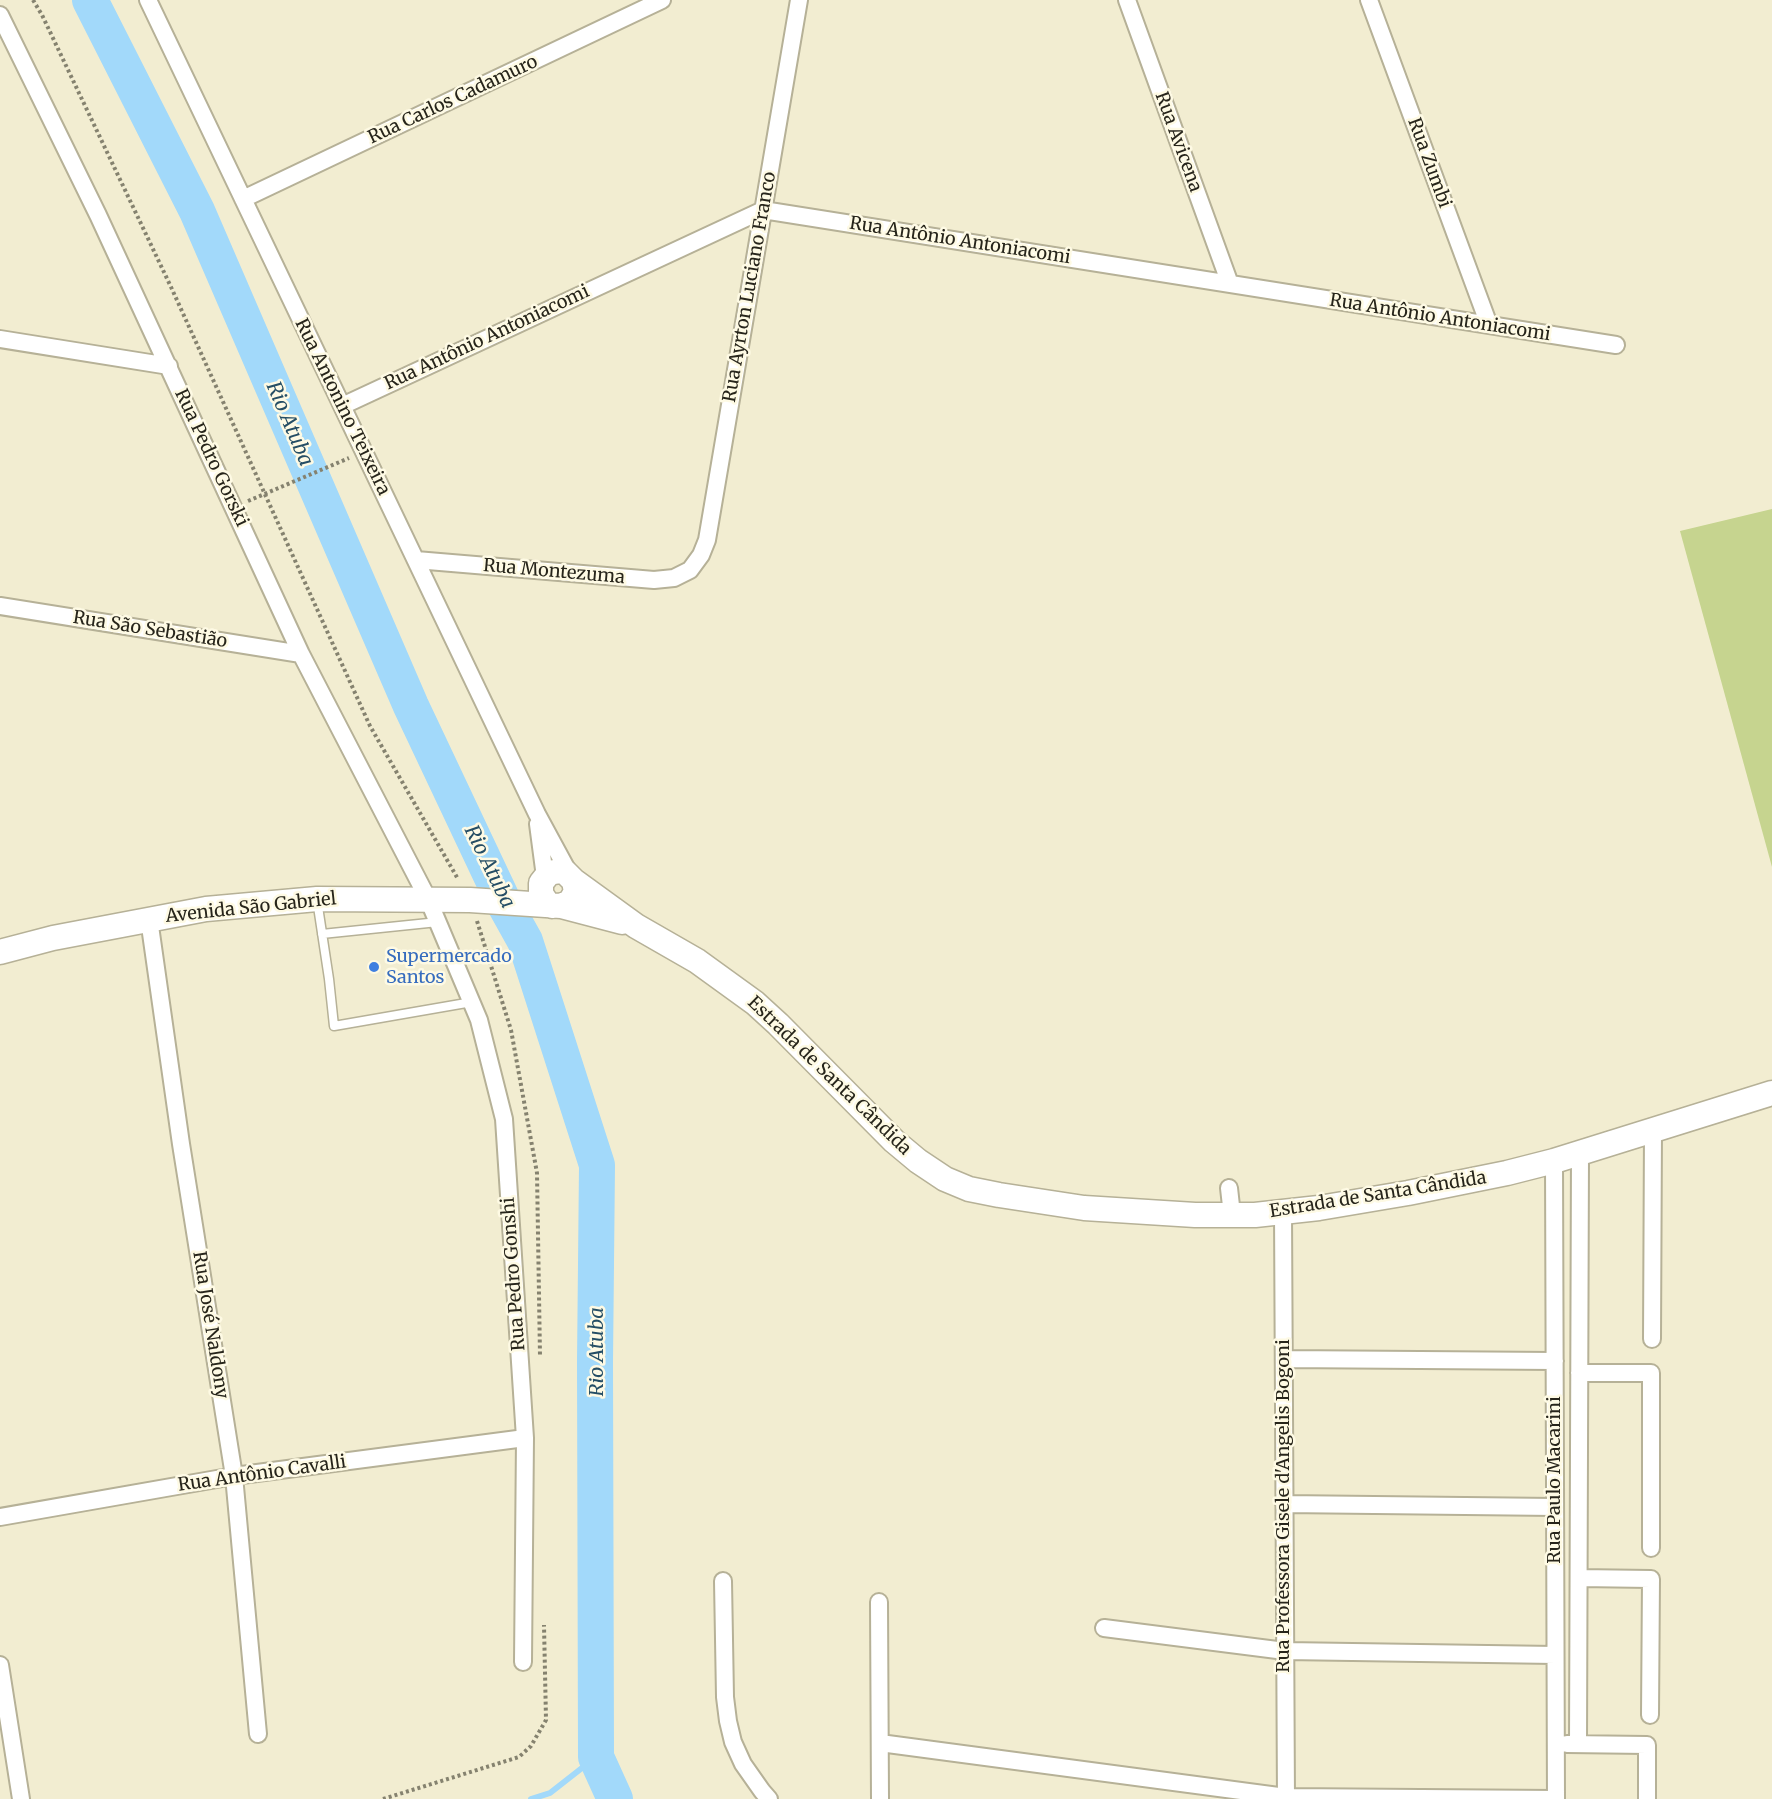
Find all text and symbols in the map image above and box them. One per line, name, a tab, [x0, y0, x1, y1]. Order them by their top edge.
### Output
street label: Rua Carlos Cadamuro	[365, 51, 541, 149]
street label: Rua Avicena	[1150, 89, 1206, 195]
street label: Rua Zumbi	[1403, 115, 1455, 211]
street label: Rua Ayrton Luciano Franco	[719, 170, 781, 404]
street label: Rua Antônio Antoniacomi	[848, 213, 1072, 269]
street label: Rua Antônio Antoniacomi	[381, 281, 593, 395]
street label: Rua Antônio Antoniacomi	[1328, 290, 1552, 346]
street label: Rua Antonino Teixeira	[290, 315, 394, 499]
water label: Rio Atuba	[261, 378, 317, 470]
street label: Rua Pedro Gorski	[170, 386, 252, 530]
street label: Rua Montezuma	[482, 555, 626, 589]
street label: Rua São Sebastião	[71, 607, 229, 653]
water label: Rio Atuba	[459, 822, 519, 912]
street label: Avenida São Gabriel	[165, 888, 337, 928]
place label: Supermercado Santos	[386, 946, 512, 988]
marker: Supermercado Santos	[367, 960, 381, 974]
street label: Estrada de Santa Cândida	[743, 992, 915, 1160]
street label: Estrada de Santa Cândida	[1268, 1167, 1488, 1223]
street label: Rua Pedro Gonshi	[498, 1197, 530, 1351]
street label: Rua José Naldony	[188, 1250, 232, 1400]
water label: Rio Atuba	[585, 1307, 609, 1397]
street label: Rua Professora Gisele d'Angelis Bogoni	[1273, 1339, 1295, 1673]
street label: Rua Paulo Macarini	[1544, 1396, 1566, 1564]
street label: Rua Antônio Cavalli	[177, 1452, 347, 1496]

